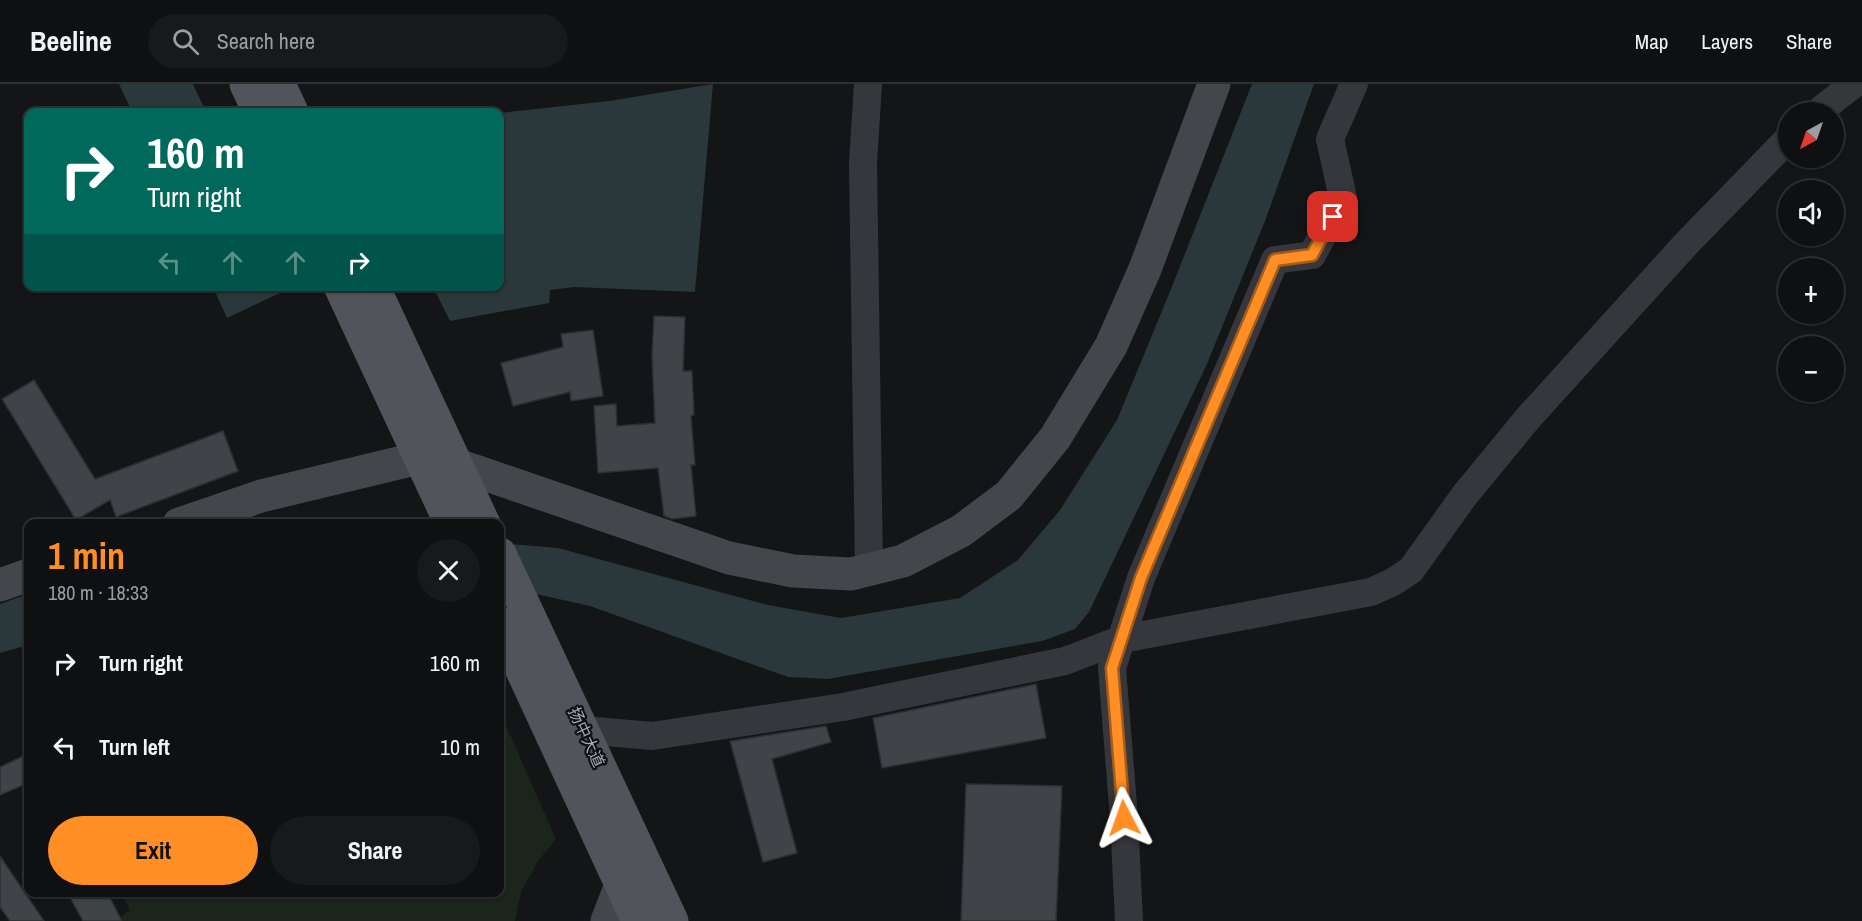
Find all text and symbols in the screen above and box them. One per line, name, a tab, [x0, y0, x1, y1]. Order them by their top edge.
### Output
search box	[148, 14, 568, 68]
text: Beeline	[30, 22, 112, 60]
icon: search	[169, 25, 202, 58]
text: Search here	[217, 26, 315, 56]
text: Map	[1635, 27, 1668, 56]
text: Layers	[1701, 27, 1753, 56]
text: Share	[1786, 27, 1832, 56]
north arrow	[1778, 102, 1844, 168]
map controls	[1778, 102, 1844, 402]
text: 160 m	[147, 125, 245, 181]
icon: right	[48, 132, 126, 210]
text: Turn right	[147, 179, 241, 215]
button: sound	[1778, 180, 1844, 246]
pin	[1307, 191, 1358, 242]
icon: arrive	[1316, 200, 1349, 233]
icon: left	[153, 246, 186, 279]
icon: ahead	[216, 246, 249, 279]
icon: ahead	[279, 246, 312, 279]
icon: right	[342, 246, 375, 279]
button: +	[1778, 258, 1844, 324]
button: −	[1778, 336, 1844, 402]
text: 1 min	[48, 532, 125, 580]
button: close	[417, 539, 480, 602]
text: 180 m · 18:33	[48, 579, 148, 606]
icon: right	[48, 647, 81, 680]
text: Turn right	[99, 648, 183, 678]
text: 160 m	[430, 648, 480, 678]
street label: 扬中大道	[564, 703, 610, 771]
icon: left	[48, 731, 81, 764]
text: Turn left	[99, 732, 170, 762]
text: 10 m	[440, 732, 480, 762]
position arrow	[1092, 786, 1156, 850]
button: Exit	[48, 816, 258, 885]
button: Share	[270, 816, 480, 885]

